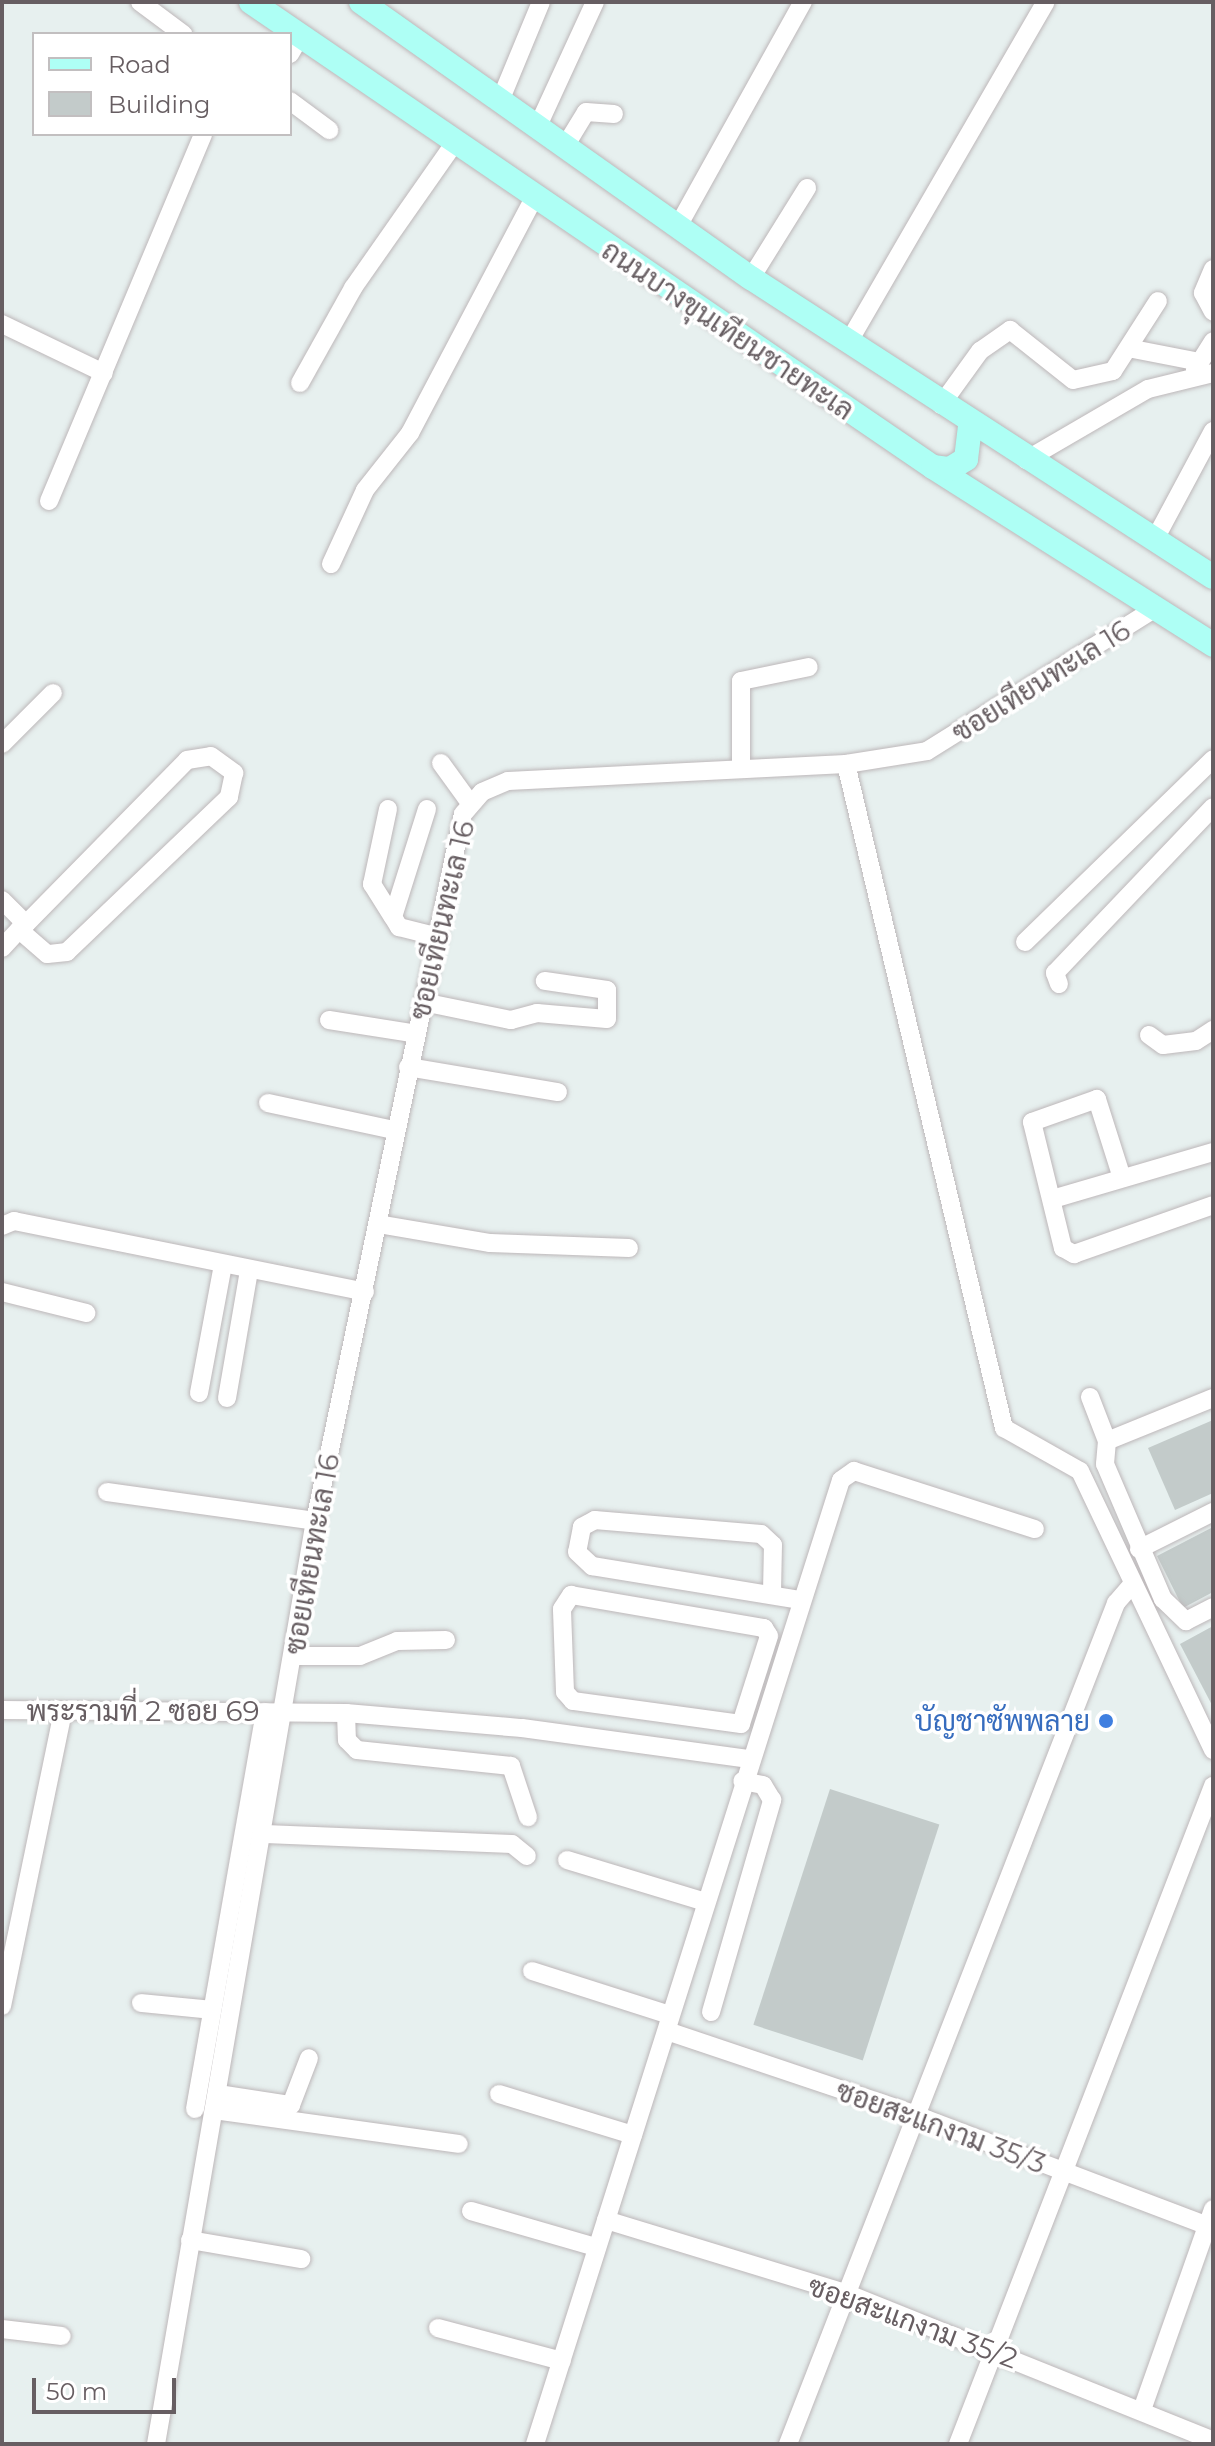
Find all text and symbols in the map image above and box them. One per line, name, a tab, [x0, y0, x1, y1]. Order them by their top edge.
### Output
legend	[32, 32, 292, 136]
text: Road	[108, 50, 171, 79]
text: Building	[108, 90, 211, 119]
street label: ถนนบางขุนเทียนชายทะเล	[596, 233, 860, 427]
street label: ซอยเทียนทะเล 16	[946, 613, 1136, 749]
street label: ซอยเทียนทะเล 16	[403, 817, 481, 1023]
street label: ซอยเทียนทะเล 16	[278, 1451, 346, 1657]
street label: พระรามที่ 2 ซอย 69	[26, 1694, 260, 1728]
place label: บัญชาซัพพลาย	[915, 1704, 1090, 1738]
marker: บัญชาซัพพลาย	[1097, 1712, 1115, 1730]
street label: ซอยสะแกงาม 35/3	[832, 2073, 1050, 2181]
street label: ซอยสะแกงาม 35/2	[804, 2268, 1022, 2376]
scale bar	[36, 2362, 180, 2412]
text: 50 m	[46, 2377, 107, 2406]

